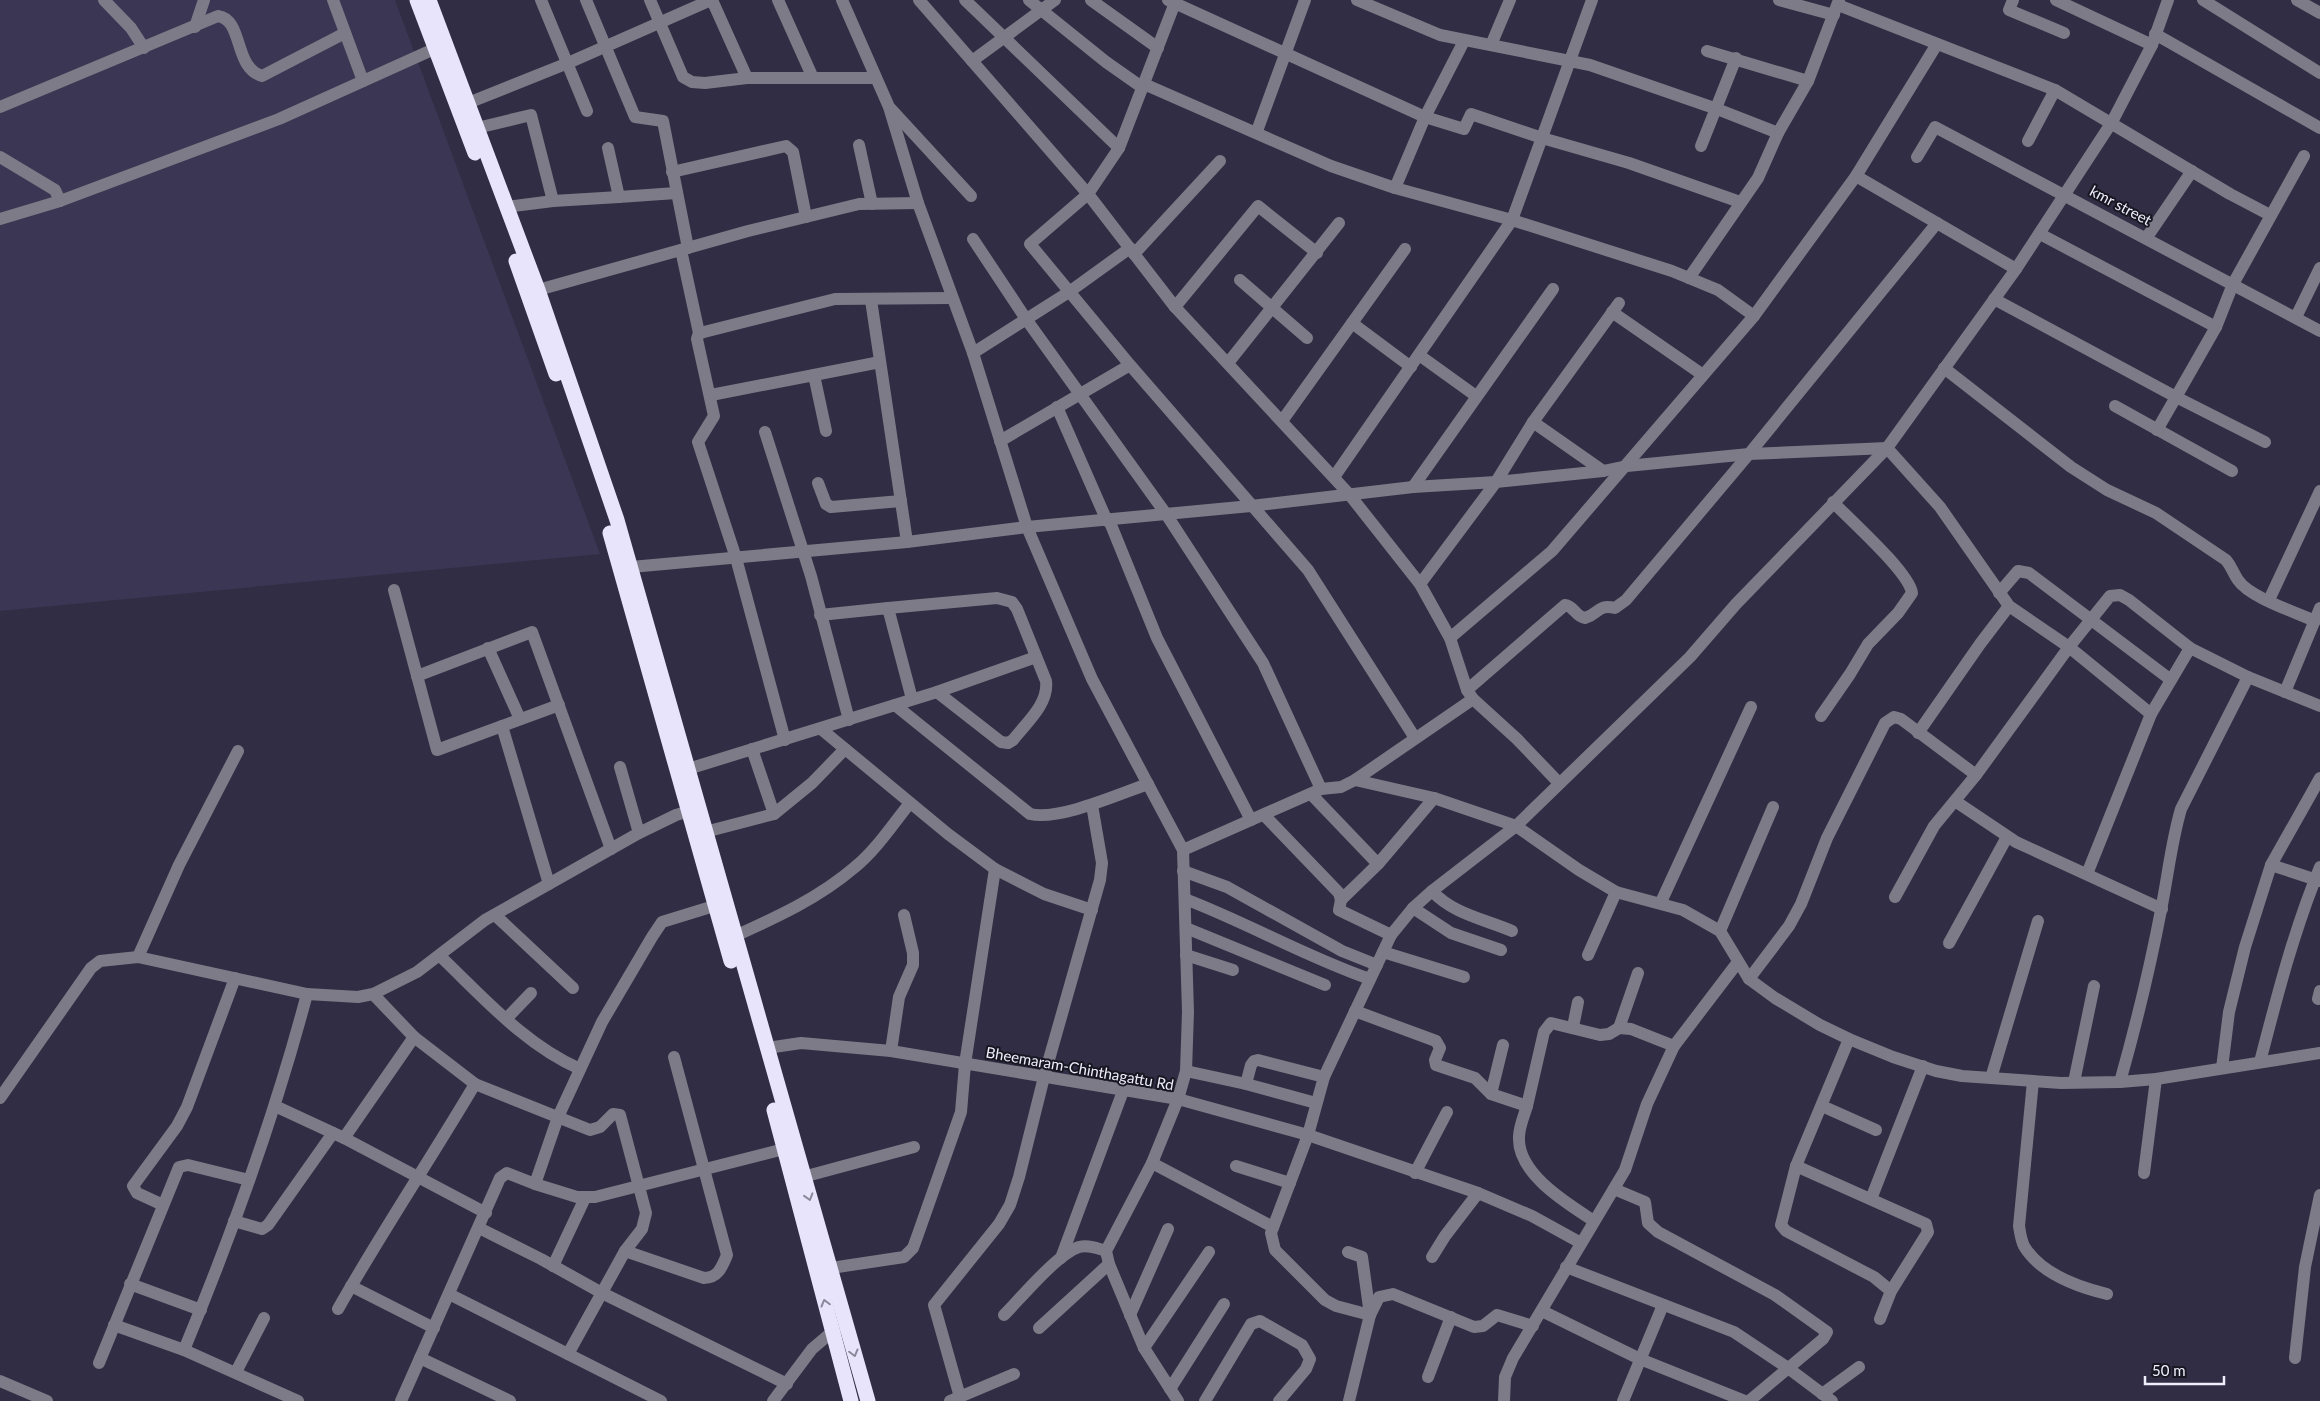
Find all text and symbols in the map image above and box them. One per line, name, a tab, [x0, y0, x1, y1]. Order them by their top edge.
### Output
street label: kmr street	[2087, 181, 2155, 229]
street label: Bheemaram-Chinthagattu Rd	[985, 1043, 1175, 1093]
one-way arrow	[804, 1192, 814, 1200]
one-way arrow	[820, 1299, 831, 1308]
one-way arrow	[849, 1348, 859, 1356]
scale bar	[2145, 1354, 2224, 1386]
text: 50 m	[2152, 1361, 2186, 1379]

